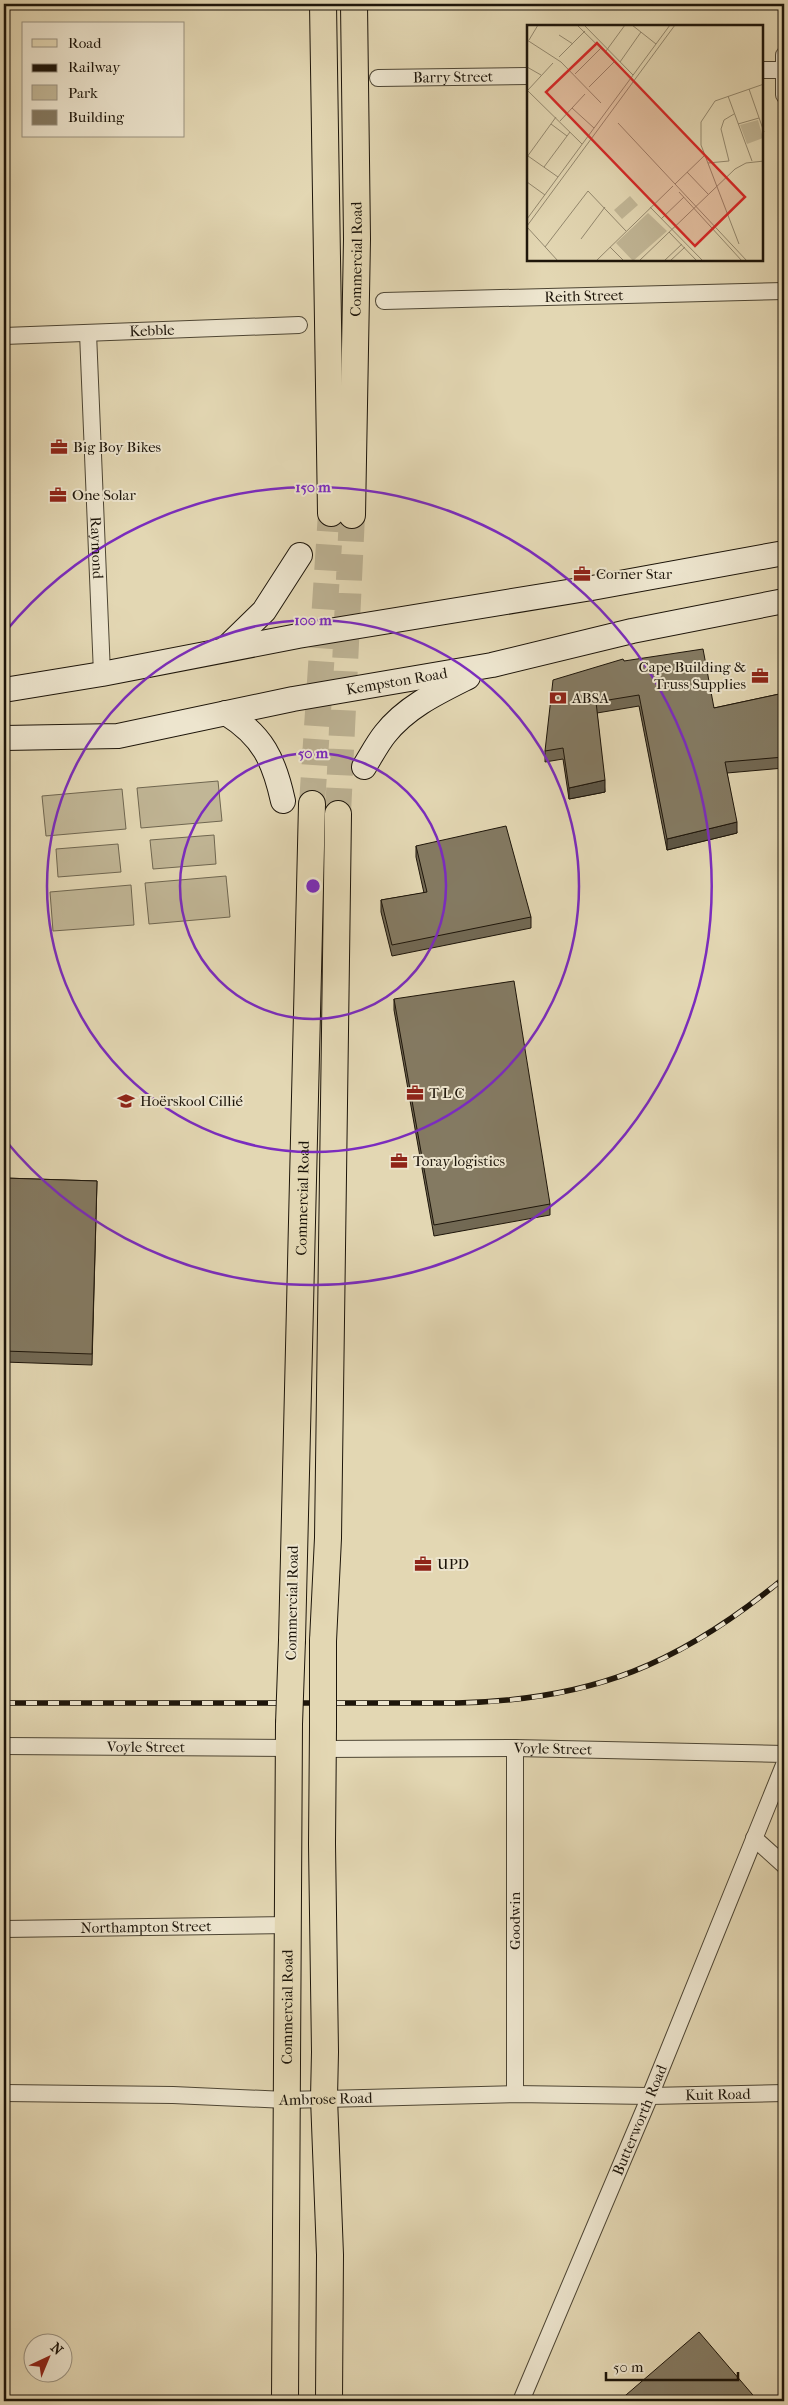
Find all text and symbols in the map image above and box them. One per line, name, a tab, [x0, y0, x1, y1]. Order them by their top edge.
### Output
legend	[22, 22, 185, 138]
inset map	[527, 25, 763, 261]
text: Road	[68, 34, 102, 52]
text: Railway	[68, 58, 121, 76]
street label: Barry Street	[413, 67, 494, 87]
text: Park	[68, 84, 98, 102]
text: Building	[68, 108, 125, 126]
street label: Commercial Road	[347, 201, 366, 317]
street label: Reith Street	[544, 286, 624, 306]
street label: Kebble	[129, 321, 175, 340]
office icon: Big Boy Bikes	[49, 437, 69, 457]
place label: Big Boy Bikes	[73, 438, 162, 456]
text: 150 m	[295, 478, 331, 496]
office icon: One Solar	[48, 485, 68, 505]
place label: One Solar	[72, 486, 136, 504]
street label: Raymond	[87, 516, 107, 580]
office icon: Corner Star	[572, 564, 592, 584]
place label: Corner Star	[596, 565, 673, 583]
text: 100 m	[294, 611, 332, 629]
place label: Cape Building & Truss Supplies	[639, 658, 746, 693]
street label: Kempston Road	[345, 664, 449, 699]
office icon: Cape Building & Truss Supplies	[750, 666, 770, 686]
bank icon: ABSA	[548, 688, 568, 708]
place label: ABSA	[571, 689, 609, 707]
text: 50 m	[298, 744, 329, 762]
centre of rings	[304, 877, 322, 895]
office icon: T L C	[405, 1083, 425, 1103]
place label: T L C	[429, 1084, 465, 1102]
school or university icon: Hoërskool Cillié	[116, 1091, 136, 1111]
place label: Hoërskool Cillié	[140, 1092, 244, 1110]
street label: Commercial Road	[292, 1140, 313, 1256]
office icon: Toray logistics	[389, 1151, 409, 1171]
place label: Toray logistics	[413, 1152, 505, 1170]
street label: Commercial Road	[282, 1545, 302, 1661]
office icon: UPD	[413, 1554, 433, 1574]
place label: UPD	[437, 1555, 469, 1573]
street label: Voyle Street	[106, 1738, 186, 1756]
street label: Voyle Street	[513, 1739, 593, 1759]
street label: Goodwin	[506, 1892, 524, 1950]
street label: Northampton Street	[80, 1917, 212, 1937]
street label: Commercial Road	[278, 1949, 297, 2065]
street label: Butterworth Road	[609, 2061, 671, 2178]
street label: Kuit Road	[685, 2085, 751, 2104]
street label: Ambrose Road	[278, 2089, 374, 2109]
north arrow	[22, 2332, 72, 2382]
text: N	[47, 2339, 67, 2359]
scale bar	[606, 2350, 738, 2382]
text: 50 m	[613, 2358, 644, 2376]

